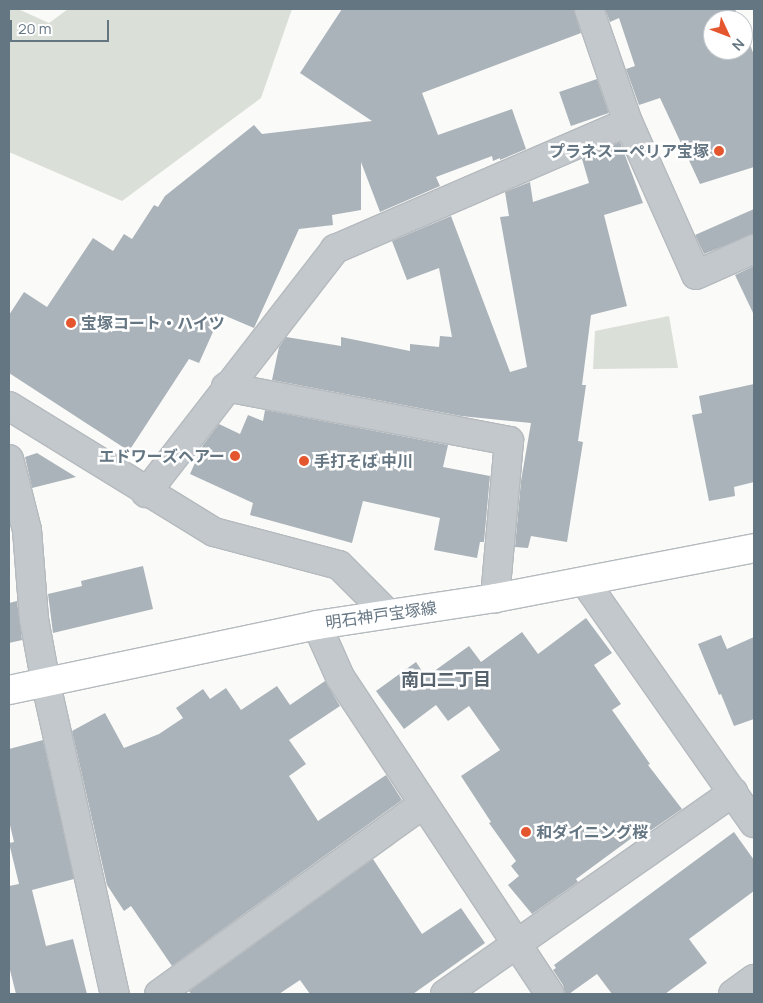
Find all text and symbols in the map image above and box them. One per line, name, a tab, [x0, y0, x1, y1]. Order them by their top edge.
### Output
scale bar	[12, 10, 111, 42]
north arrow	[703, 10, 753, 60]
text: 20 m	[18, 18, 51, 39]
text: N	[728, 35, 749, 55]
place label: プラネスーペリア宝塚	[549, 141, 709, 161]
marker: プラネスーペリア宝塚	[713, 145, 725, 157]
place label: 宝塚コート・ハイツ	[81, 313, 225, 333]
marker: 宝塚コート・ハイツ	[65, 317, 77, 329]
place label: エドワーズヘアー	[98, 446, 225, 466]
marker: エドワーズヘアー	[229, 450, 241, 462]
place label: 手打そば 中川	[314, 451, 413, 471]
marker: 手打そば 中川	[298, 455, 310, 467]
street label: 明石神戸宝塚線	[324, 598, 438, 632]
district label: 南口二丁目	[401, 668, 491, 690]
place label: 和ダイニング桜	[536, 822, 648, 842]
marker: 和ダイニング桜	[520, 826, 532, 838]

